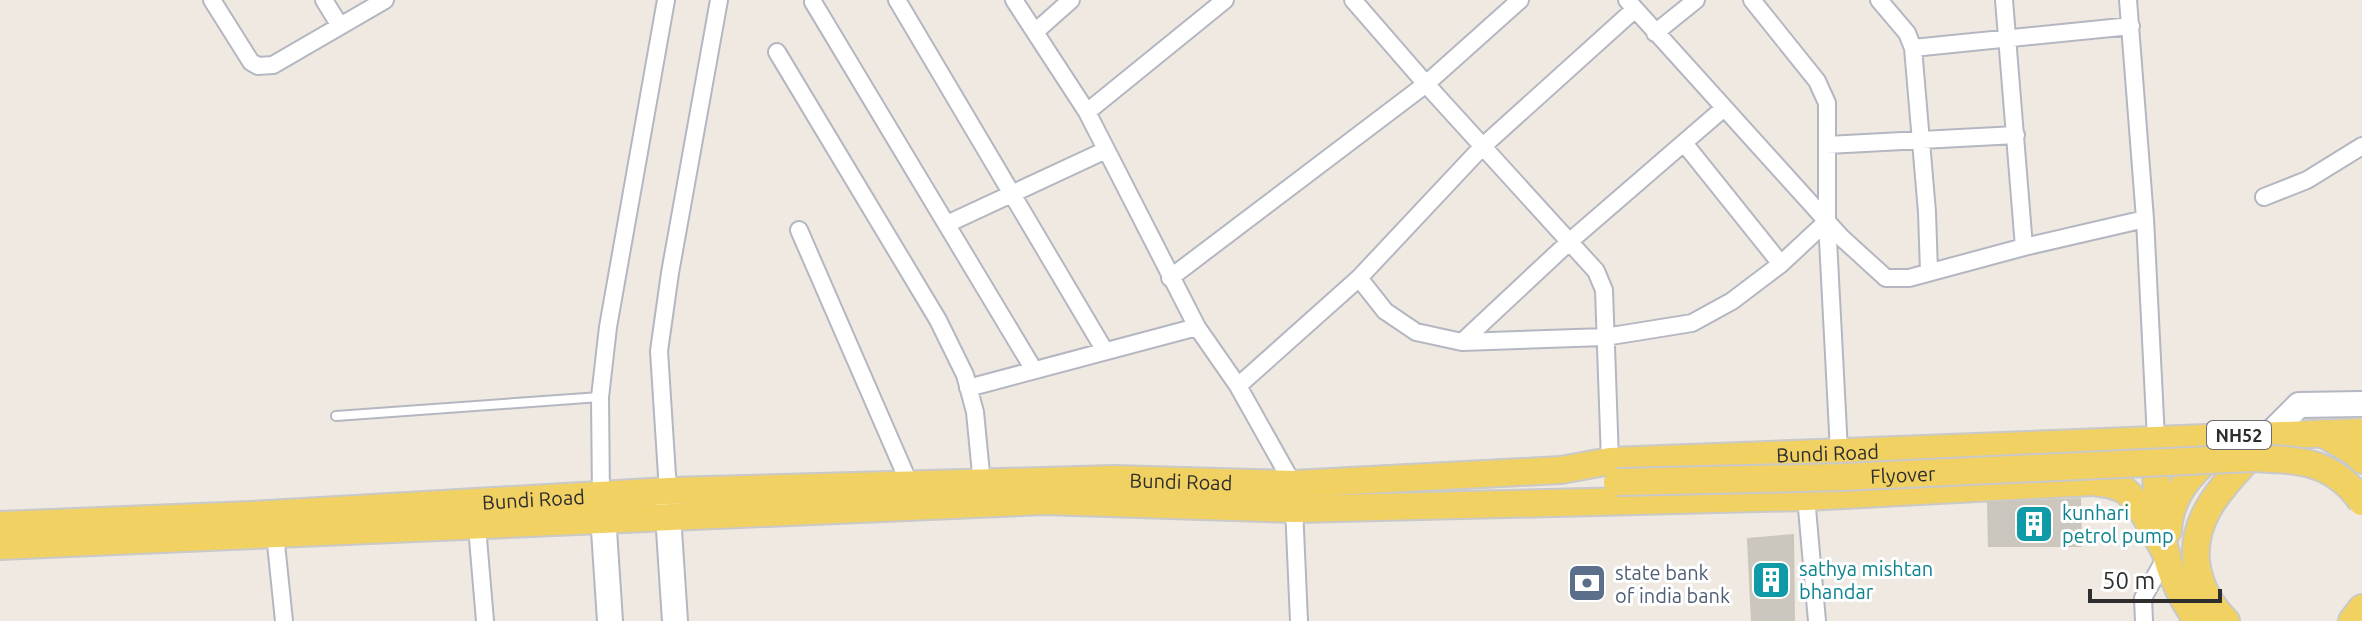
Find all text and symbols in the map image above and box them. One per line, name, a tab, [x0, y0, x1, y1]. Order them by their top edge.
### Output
road number: NH52	[2207, 421, 2271, 449]
street label: Bundi Road	[1776, 439, 1879, 466]
street label: Flyover	[1870, 461, 1936, 487]
street label: Bundi Road	[1129, 468, 1233, 494]
street label: Bundi Road	[481, 484, 585, 513]
place label: kunhari petrol pump	[2062, 501, 2174, 547]
building icon: kunhari petrol pump	[2013, 503, 2055, 545]
scale bar	[2090, 553, 2220, 603]
place label: sathya mishtan bhandar	[1799, 557, 1933, 603]
building icon: sathya mishtan bhandar	[1750, 559, 1792, 601]
place label: state bank of india bank	[1615, 561, 1730, 607]
bank icon: state bank of india bank	[1566, 562, 1608, 604]
text: 50 m	[2102, 567, 2155, 594]

